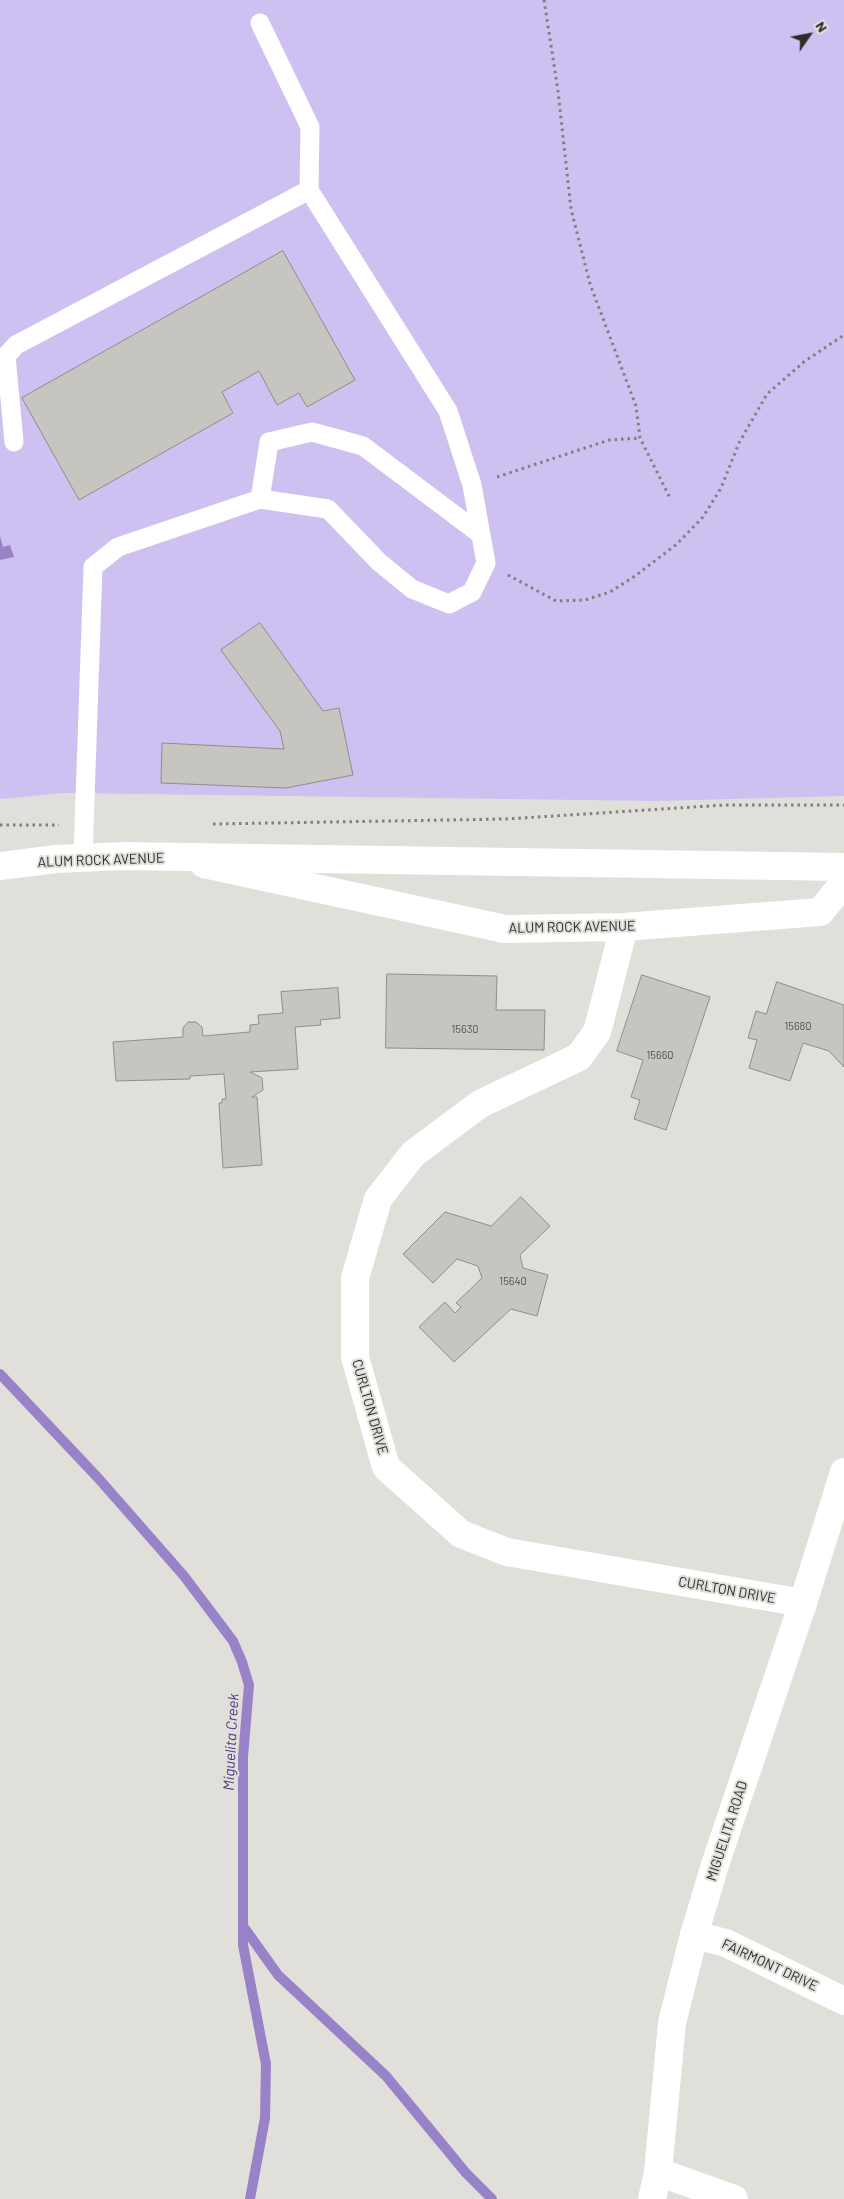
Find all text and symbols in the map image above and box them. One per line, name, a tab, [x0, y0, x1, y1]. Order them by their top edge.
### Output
north arrow	[784, 10, 834, 60]
text: N	[812, 18, 832, 35]
street label: ALUM ROCK AVENUE	[37, 849, 165, 871]
street label: ALUM ROCK AVENUE	[508, 917, 636, 937]
house number: 15680	[784, 1019, 812, 1033]
house number: 15630	[451, 1022, 479, 1036]
house number: 15660	[646, 1048, 674, 1062]
house number: 15640	[499, 1274, 527, 1288]
street label: CURLTON DRIVE	[348, 1357, 392, 1457]
street label: CURLTON DRIVE	[677, 1573, 777, 1607]
water label: Miguelita Creek	[219, 1693, 243, 1791]
street label: MIGUELITA ROAD	[703, 1779, 751, 1883]
street label: FAIRMONT DRIVE	[719, 1935, 821, 1995]

